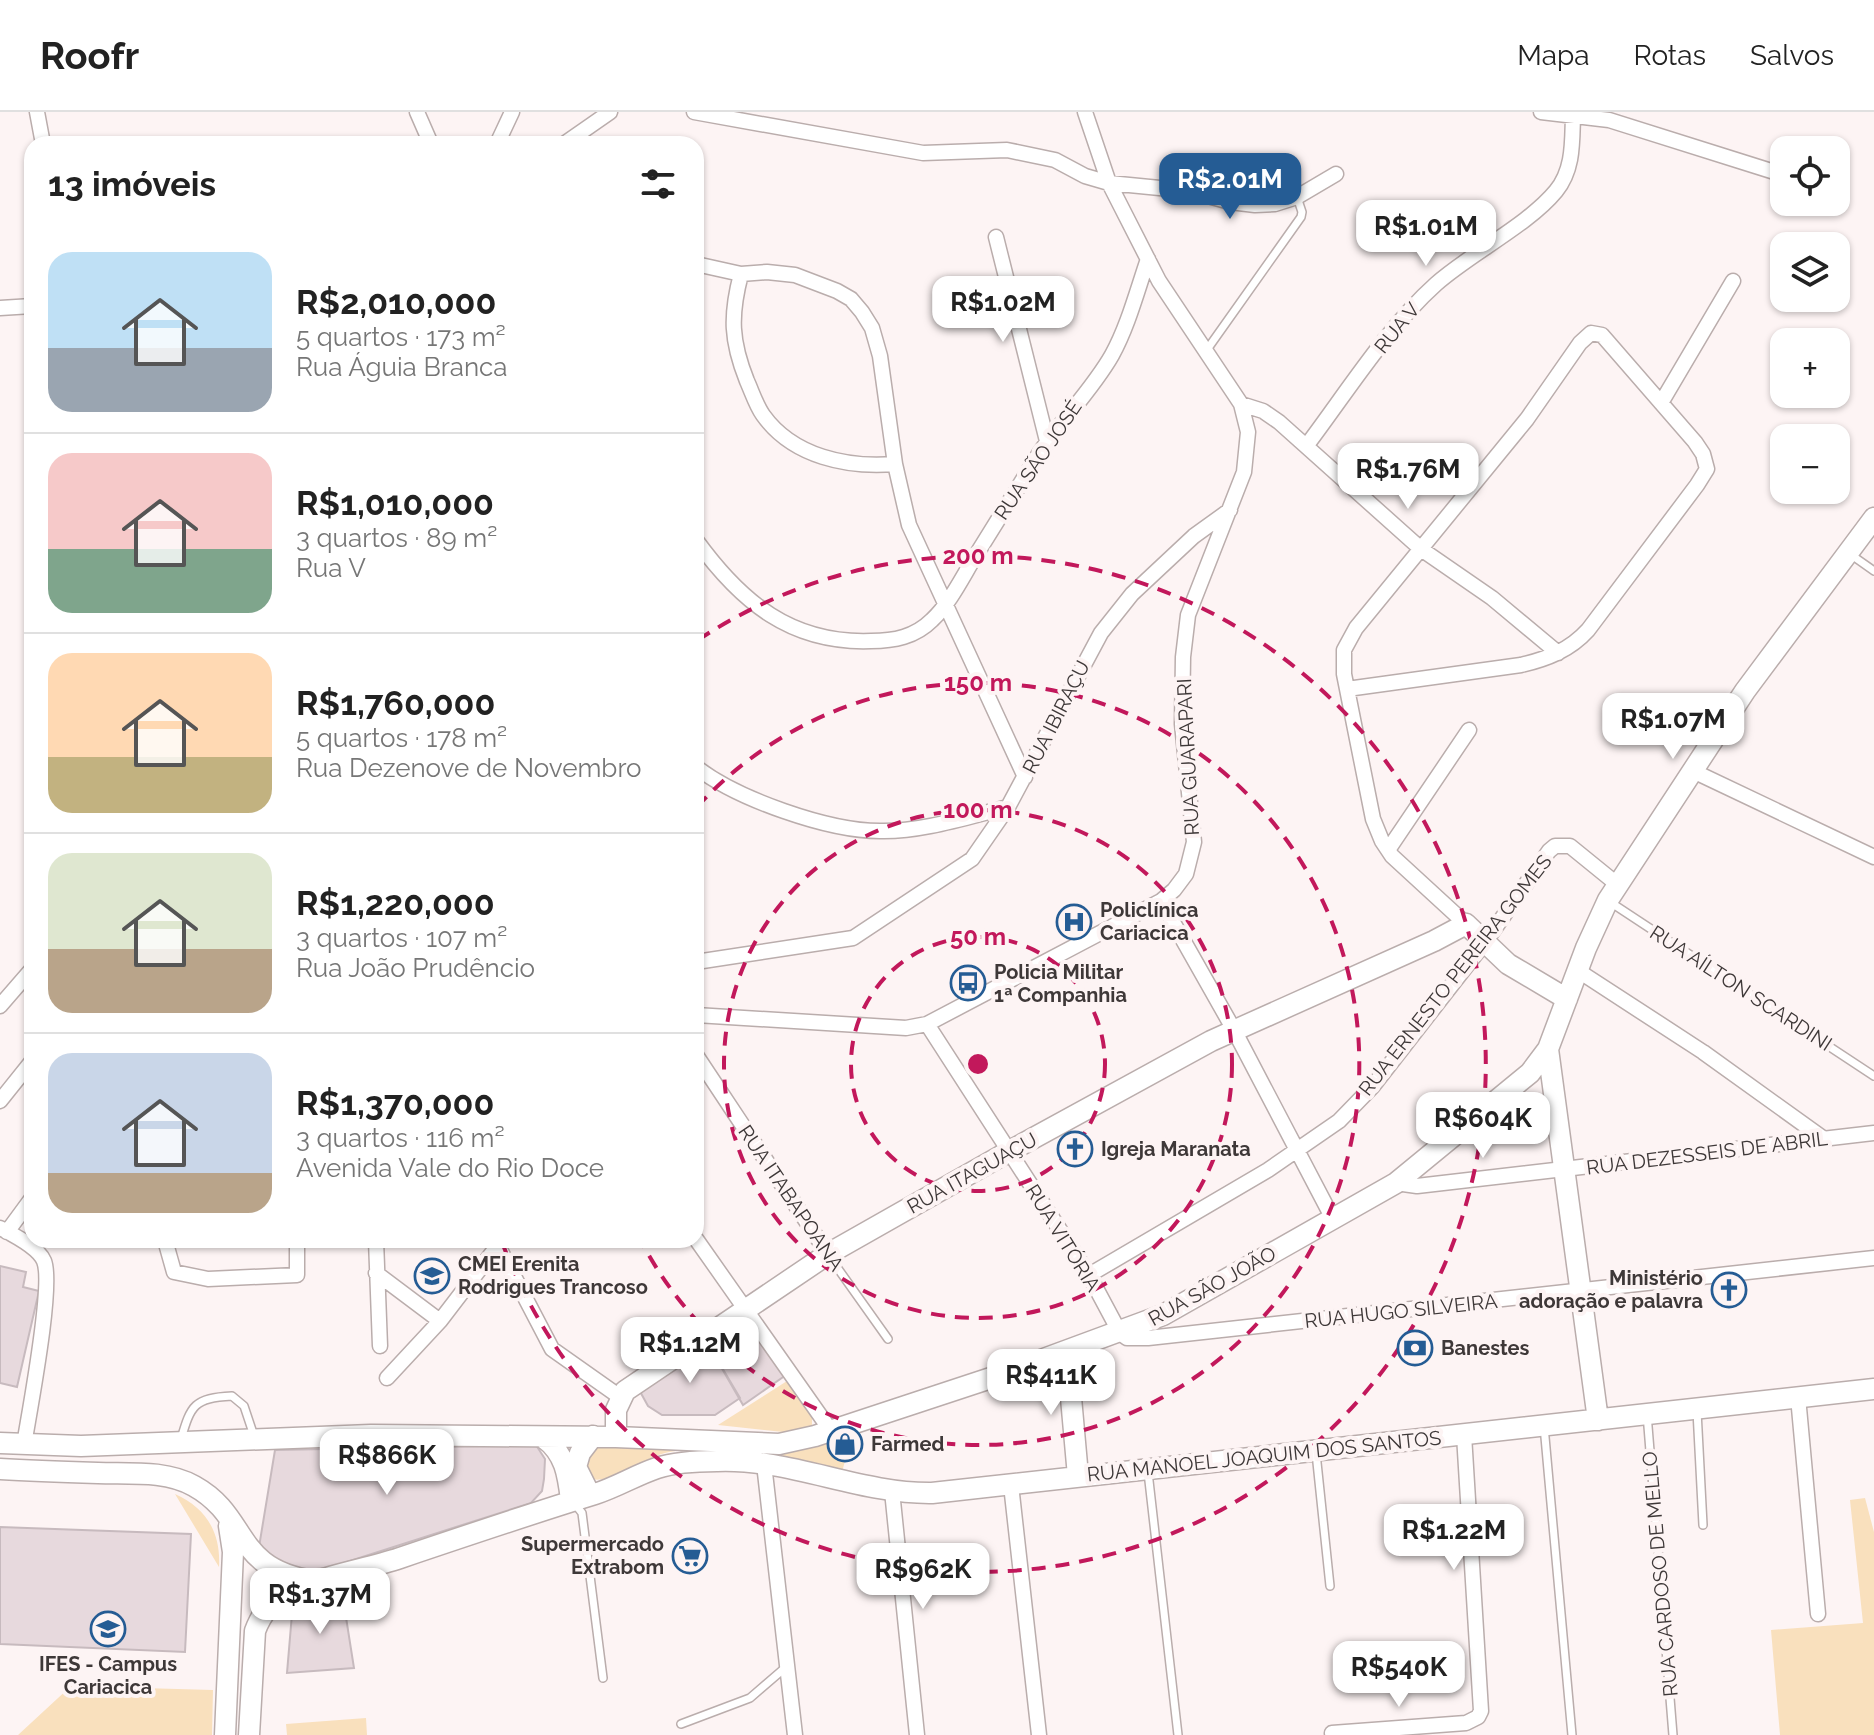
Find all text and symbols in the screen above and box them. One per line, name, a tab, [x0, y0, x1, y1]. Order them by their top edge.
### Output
text: Roofr	[40, 33, 139, 78]
text: Mapa	[1517, 39, 1590, 72]
text: Rotas	[1634, 39, 1706, 72]
text: Salvos	[1750, 39, 1834, 72]
map controls	[1770, 136, 1850, 504]
button: locate	[1770, 136, 1850, 216]
pin: R$2.01M	[1156, 153, 1304, 221]
icon: filters	[636, 162, 680, 206]
text: 13 imóveis	[48, 164, 216, 204]
text: R$2.01M	[1177, 164, 1283, 194]
pin: R$1.01M	[1352, 200, 1500, 268]
text: R$1.01M	[1374, 211, 1478, 241]
button: layers	[1770, 232, 1850, 312]
pin: R$1.02M	[929, 276, 1077, 344]
text: R$2,010,000	[296, 282, 496, 322]
icon: home	[112, 284, 208, 380]
text: R$1.02M	[950, 287, 1056, 317]
street label: RUA V	[1369, 297, 1425, 358]
text: 5 quartos · 173 m²	[296, 322, 506, 352]
button: +	[1770, 328, 1850, 408]
text: Rua Águia Branca	[296, 352, 508, 382]
street label: RUA SÃO JOSÉ	[989, 396, 1087, 524]
button: −	[1770, 424, 1850, 504]
pin: R$1.76M	[1334, 443, 1482, 511]
text: R$1.76M	[1356, 454, 1460, 484]
text: R$1,010,000	[296, 483, 494, 523]
icon: home	[112, 485, 208, 581]
text: 3 quartos · 89 m²	[296, 523, 497, 553]
text: 200 m	[942, 541, 1014, 570]
text: Rua V	[296, 553, 366, 583]
street label: RUA IBIRAÇU	[1017, 656, 1095, 778]
text: 150 m	[944, 668, 1012, 697]
street label: RUA GUARAPARI	[1172, 678, 1204, 836]
text: R$1,760,000	[296, 683, 495, 723]
icon: home	[112, 685, 208, 781]
pin: R$1.07M	[1599, 693, 1747, 761]
text: R$1.07M	[1620, 704, 1726, 734]
text: 5 quartos · 178 m²	[296, 723, 507, 753]
text: Rua Dezenove de Novembro	[296, 753, 642, 783]
text: 100 m	[943, 795, 1013, 824]
street label: RUA ERNESTO PEREIRA GOMES	[1353, 850, 1557, 1100]
text: R$1,220,000	[296, 883, 495, 923]
icon: home	[112, 885, 208, 981]
place label: Policlínica Cariacica	[1100, 898, 1198, 945]
hospital icon: Policlínica Cariacica	[1055, 903, 1093, 941]
street label: RUA AÍLTON SCARDINI	[1646, 920, 1836, 1056]
text: 50 m	[950, 922, 1006, 951]
text: 3 quartos · 107 m²	[296, 923, 507, 953]
text: Rua João Prudêncio	[296, 953, 535, 983]
place label: Policia Militar 1ª Companhia	[994, 960, 1127, 1007]
bus stop icon: Policia Militar 1ª Companhia	[949, 964, 987, 1002]
centre of rings	[964, 1050, 992, 1078]
text: R$1,370,000	[296, 1083, 494, 1123]
icon: home	[112, 1085, 208, 1181]
pin: R$604K	[1418, 1092, 1548, 1160]
text: R$604K	[1434, 1103, 1532, 1133]
street label: RUA ITABAPOANA	[733, 1120, 849, 1276]
text: 3 quartos · 116 m²	[296, 1123, 505, 1153]
street label: RUA DEZESSEIS DE ABRIL	[1585, 1126, 1829, 1180]
street label: RUA ITAGUAÇU	[903, 1127, 1041, 1219]
church icon: Igreja Maranata	[1056, 1130, 1094, 1168]
place label: Igreja Maranata	[1101, 1137, 1251, 1161]
text: Avenida Vale do Rio Doce	[296, 1153, 604, 1183]
street label: RUA VITÓRIA	[1021, 1180, 1106, 1296]
street label: RUA SÃO JOÃO	[1144, 1241, 1280, 1331]
place label: CMEI Erenita Rodrigues Trancoso	[458, 1252, 648, 1299]
school or university icon: CMEI Erenita Rodrigues Trancoso	[413, 1257, 451, 1295]
place label: Ministério adoração e palavra	[1519, 1266, 1703, 1313]
church icon: Ministério adoração e palavra	[1710, 1271, 1748, 1309]
street label: RUA HUGO SILVEIRA	[1303, 1289, 1499, 1333]
pin: R$1.12M	[616, 1317, 764, 1385]
text: R$1.12M	[639, 1328, 741, 1358]
bank icon: Banestes	[1396, 1329, 1434, 1367]
place label: Banestes	[1441, 1336, 1529, 1360]
pin: R$411K	[986, 1349, 1116, 1417]
text: R$411K	[1005, 1360, 1097, 1390]
shop icon: Farmed	[826, 1425, 864, 1463]
street label: RUA MANOEL JOAQUIM DOS SANTOS	[1086, 1425, 1442, 1487]
pin: R$866K	[322, 1429, 452, 1497]
place label: Farmed	[871, 1432, 944, 1456]
text: R$866K	[338, 1440, 436, 1470]
street label: RUA CARDOSO DE MELLO	[1637, 1450, 1683, 1698]
pin: R$1.22M	[1380, 1504, 1528, 1572]
text: R$1.22M	[1402, 1515, 1506, 1545]
place label: Supermercado Extrabom	[521, 1532, 664, 1579]
supermarket icon: Supermercado Extrabom	[671, 1537, 709, 1575]
pin: R$962K	[858, 1543, 988, 1611]
text: R$962K	[875, 1554, 971, 1584]
pin: R$1.37M	[246, 1568, 394, 1636]
text: R$1.37M	[268, 1579, 372, 1609]
school or university icon: IFES - Campus Cariacica	[89, 1610, 127, 1648]
pin: R$540K	[1334, 1641, 1464, 1709]
place label: IFES - Campus Cariacica	[39, 1652, 177, 1699]
text: R$540K	[1351, 1652, 1447, 1682]

